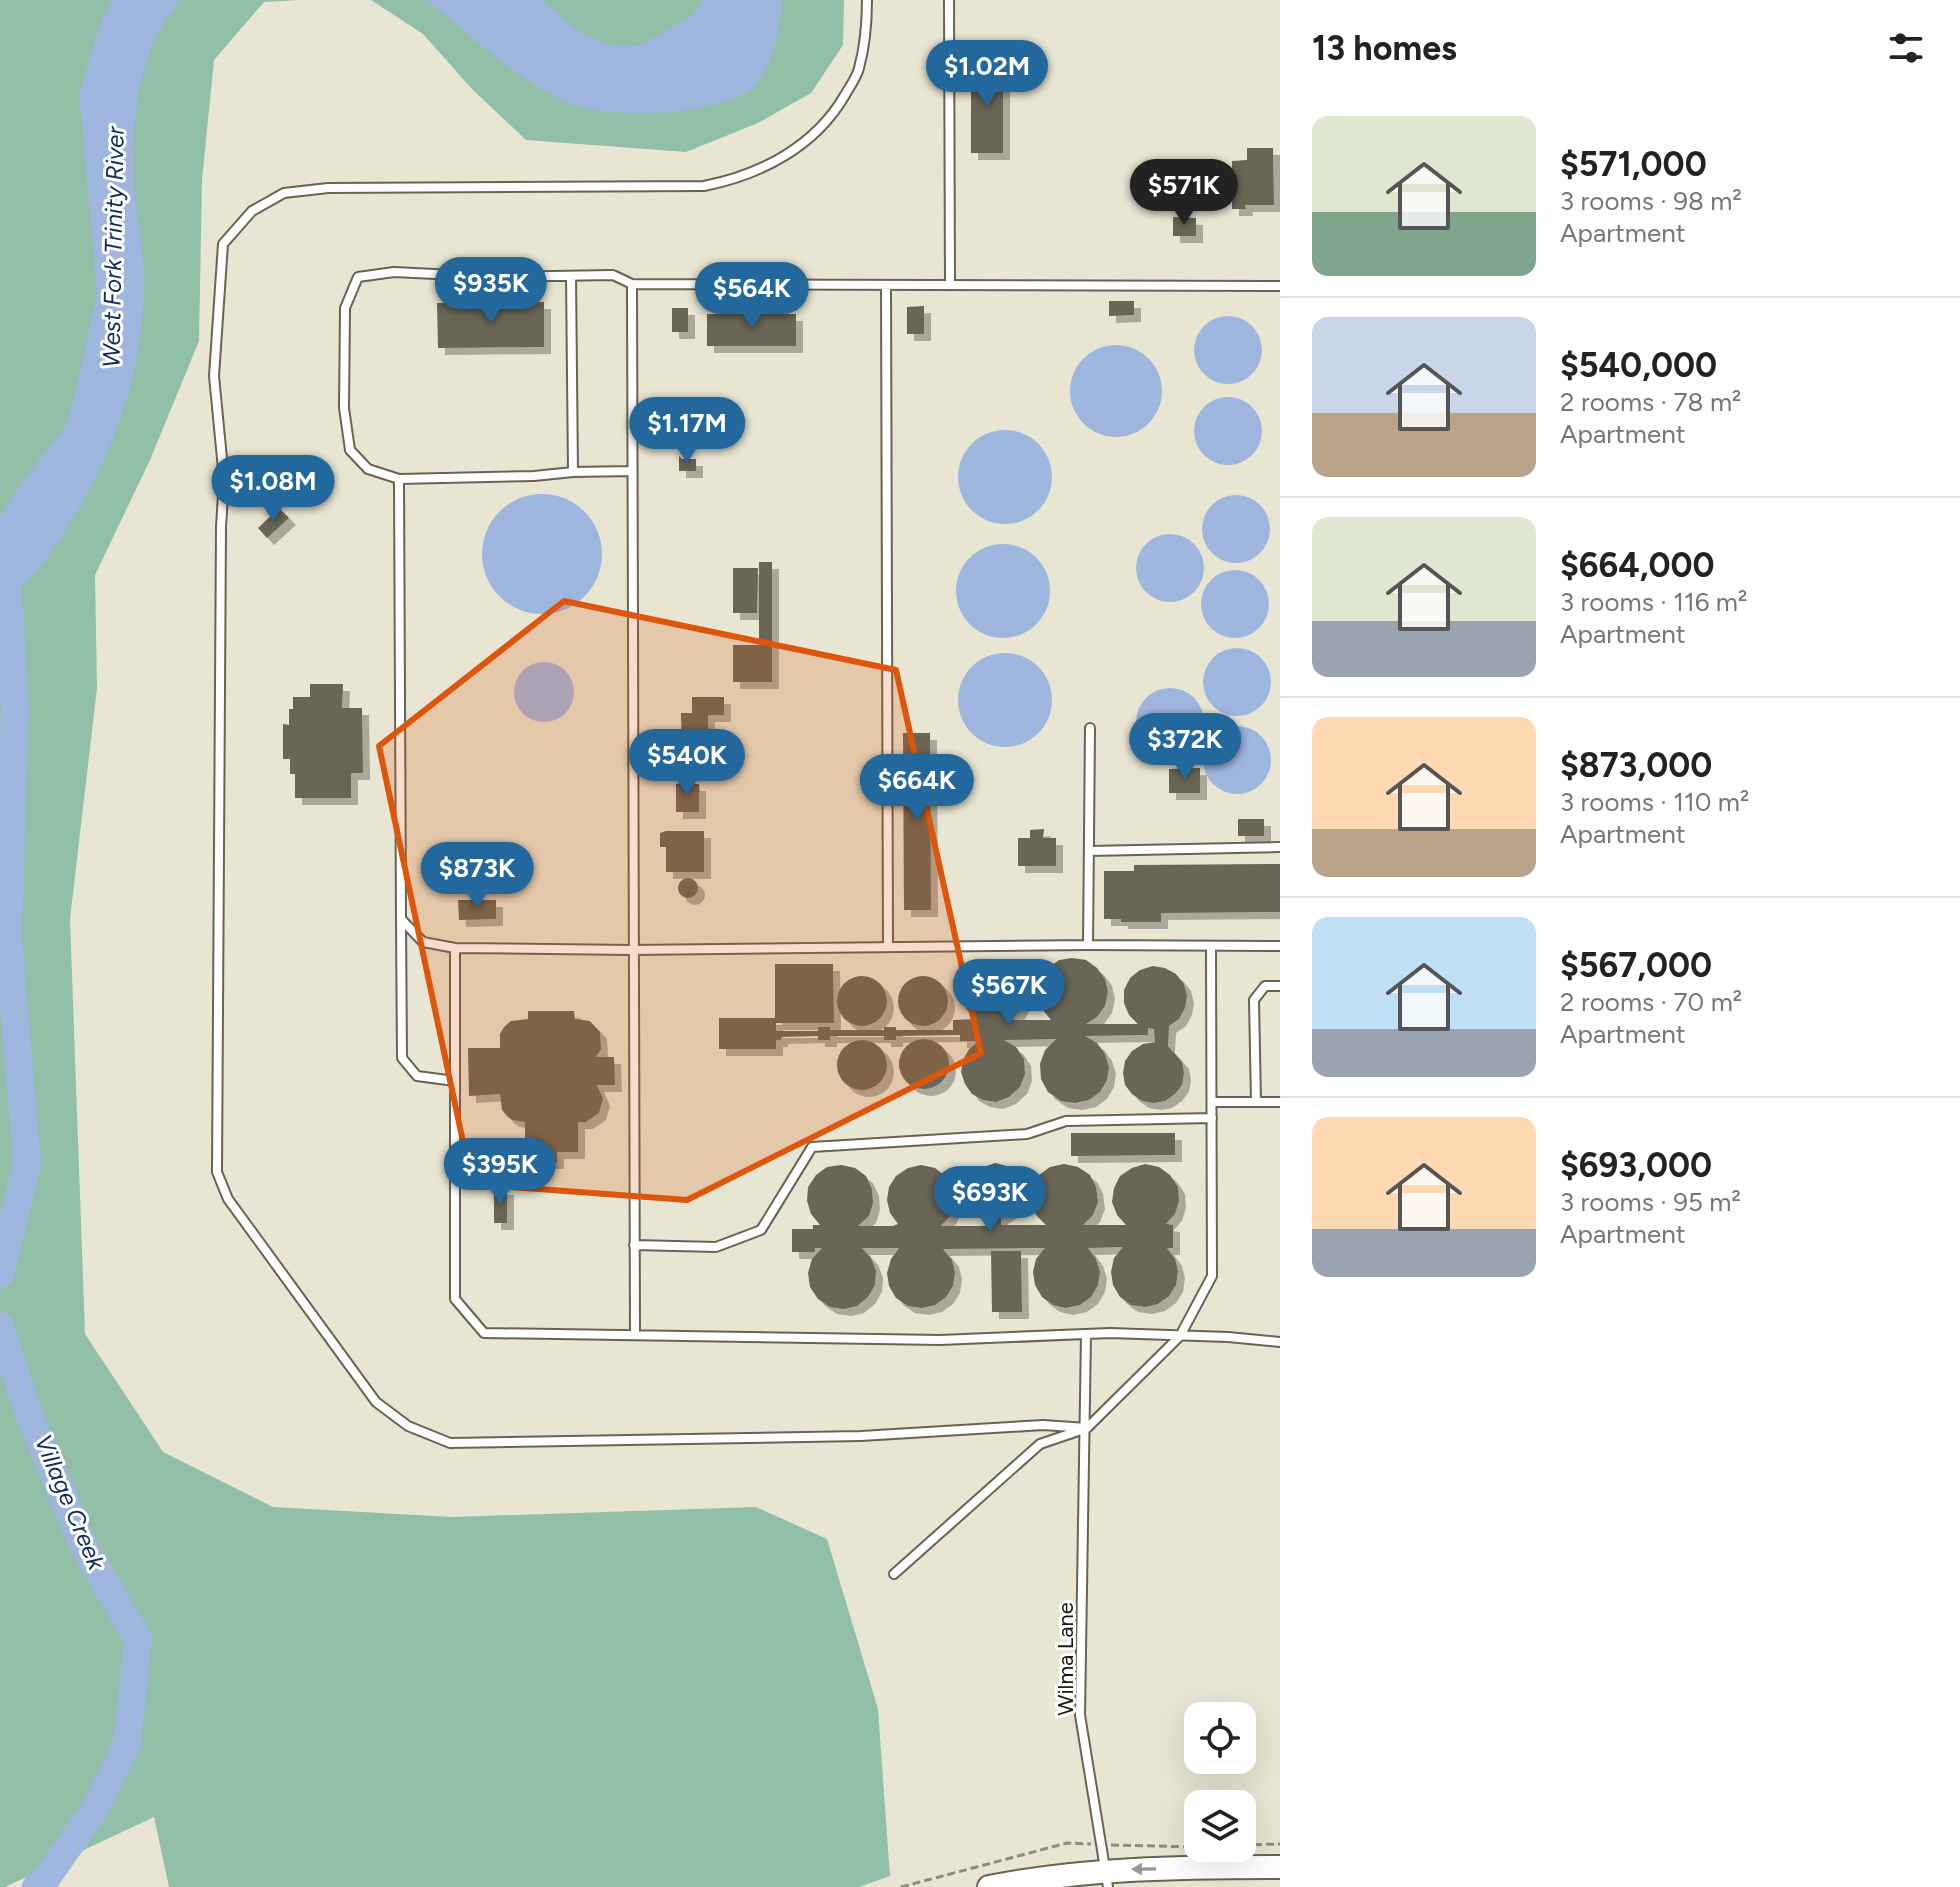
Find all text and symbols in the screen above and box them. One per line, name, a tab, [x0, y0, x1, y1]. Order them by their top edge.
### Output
icon: filters	[1884, 26, 1928, 70]
text: 13 homes	[1312, 28, 1457, 69]
pin: $1.02M	[922, 40, 1052, 108]
text: $1.02M	[944, 50, 1030, 82]
water label: West Fork Trinity River	[96, 125, 130, 368]
text: $571,000	[1560, 144, 1707, 185]
icon: home	[1376, 148, 1472, 244]
pin: $571K	[1128, 159, 1240, 227]
text: $571K	[1148, 169, 1220, 201]
text: 3 rooms · 98 m²	[1560, 185, 1742, 217]
text: Apartment	[1560, 217, 1686, 249]
pin: $935K	[435, 257, 547, 325]
pin: $564K	[696, 262, 808, 330]
text: $935K	[453, 267, 529, 299]
text: $564K	[713, 272, 791, 304]
text: $540,000	[1560, 345, 1717, 386]
icon: home	[1376, 349, 1472, 445]
text: 2 rooms · 78 m²	[1560, 386, 1741, 418]
pin: $1.17M	[622, 397, 752, 465]
text: $1.17M	[647, 407, 727, 439]
text: Apartment	[1560, 418, 1686, 450]
pin: $1.08M	[208, 455, 338, 523]
text: $1.08M	[230, 465, 316, 497]
text: $664,000	[1560, 545, 1715, 586]
icon: home	[1376, 549, 1472, 645]
text: 3 rooms · 116 m²	[1560, 586, 1747, 618]
text: Apartment	[1560, 618, 1686, 650]
pin: $372K	[1129, 713, 1241, 781]
text: $372K	[1147, 723, 1223, 755]
pin: $540K	[631, 729, 743, 797]
text: $540K	[647, 739, 727, 771]
text: $873,000	[1560, 745, 1712, 786]
icon: home	[1376, 749, 1472, 845]
pin: $664K	[861, 754, 973, 822]
text: $664K	[878, 764, 956, 796]
text: 3 rooms · 110 m²	[1560, 786, 1749, 818]
text: Apartment	[1560, 818, 1686, 850]
pin: $873K	[421, 842, 533, 910]
text: $873K	[439, 852, 515, 884]
text: $567,000	[1560, 945, 1712, 986]
icon: home	[1376, 949, 1472, 1045]
pin: $567K	[953, 959, 1065, 1027]
text: $567K	[971, 969, 1047, 1001]
text: 2 rooms · 70 m²	[1560, 986, 1742, 1018]
text: Apartment	[1560, 1018, 1686, 1050]
pin: $395K	[444, 1138, 556, 1206]
text: $693,000	[1560, 1145, 1712, 1186]
text: $395K	[462, 1148, 538, 1180]
icon: home	[1376, 1149, 1472, 1245]
pin: $693K	[934, 1166, 1046, 1234]
text: $693K	[952, 1176, 1028, 1208]
text: 3 rooms · 95 m²	[1560, 1186, 1741, 1218]
text: Apartment	[1560, 1218, 1686, 1250]
water label: Village Creek	[29, 1430, 112, 1575]
street label: Wilma Lane	[1052, 1602, 1079, 1716]
map controls	[1184, 1702, 1256, 1862]
button: locate	[1184, 1702, 1256, 1774]
button: layers	[1184, 1790, 1256, 1862]
one-way arrow	[1131, 1863, 1156, 1876]

